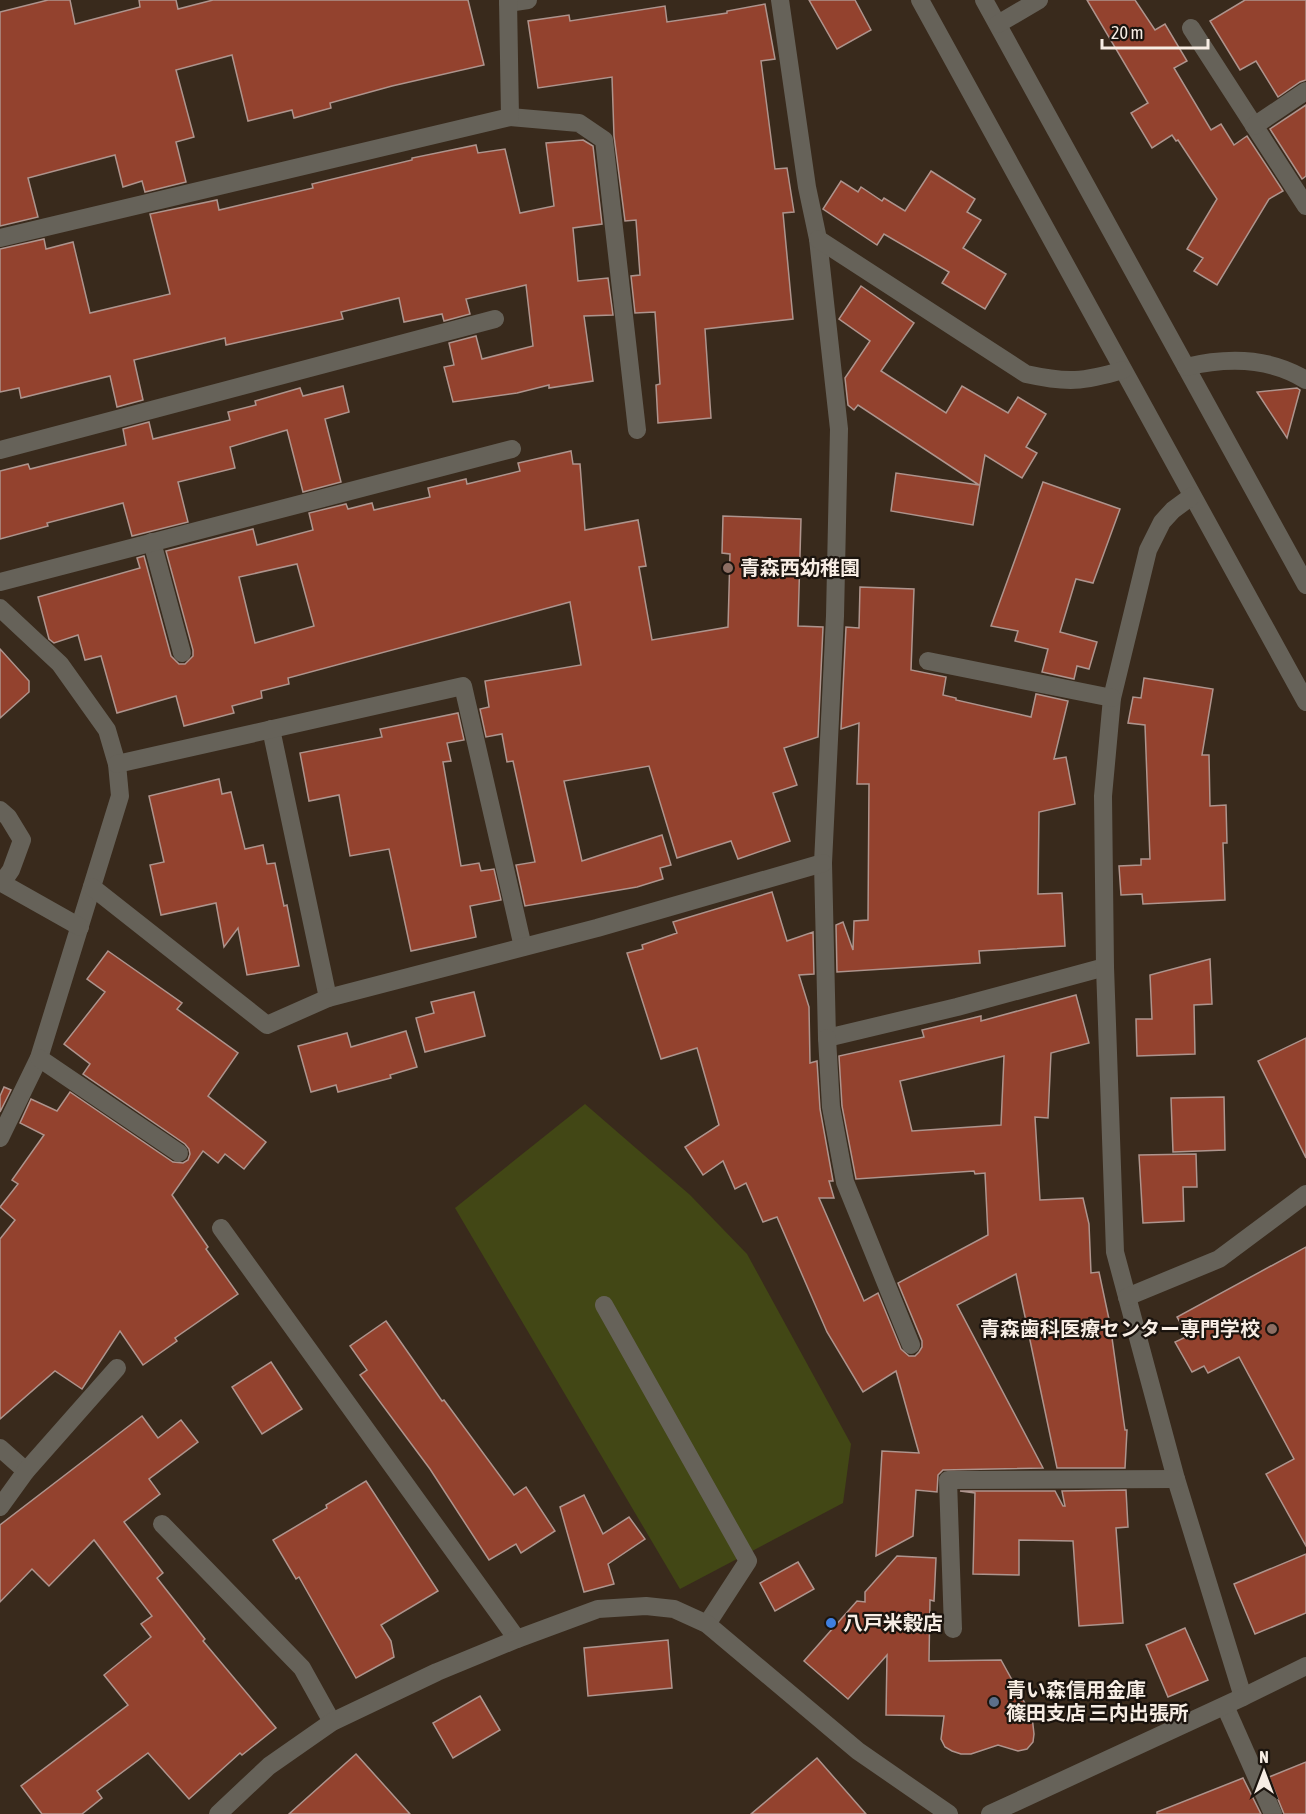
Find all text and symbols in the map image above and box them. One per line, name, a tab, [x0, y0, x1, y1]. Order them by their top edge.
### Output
scale bar	[1102, 12, 1208, 50]
text: 20 m	[1111, 22, 1143, 43]
place label: 青森西幼稚園	[740, 556, 860, 579]
marker: 青森西幼稚園	[721, 561, 735, 575]
place label: 青森歯科医療センター専門学校	[980, 1317, 1260, 1340]
marker: 青森歯科医療センター専門学校	[1265, 1322, 1279, 1336]
place label: 八戸米穀店	[843, 1611, 943, 1634]
marker: 八戸米穀店	[824, 1616, 838, 1630]
place label: 青い森信用金庫 篠田支店 三内出張所	[1006, 1678, 1189, 1724]
marker: 青い森信用金庫 篠田支店 三内出張所	[987, 1695, 1001, 1709]
north arrow	[1234, 1742, 1294, 1802]
text: N	[1259, 1748, 1269, 1766]

